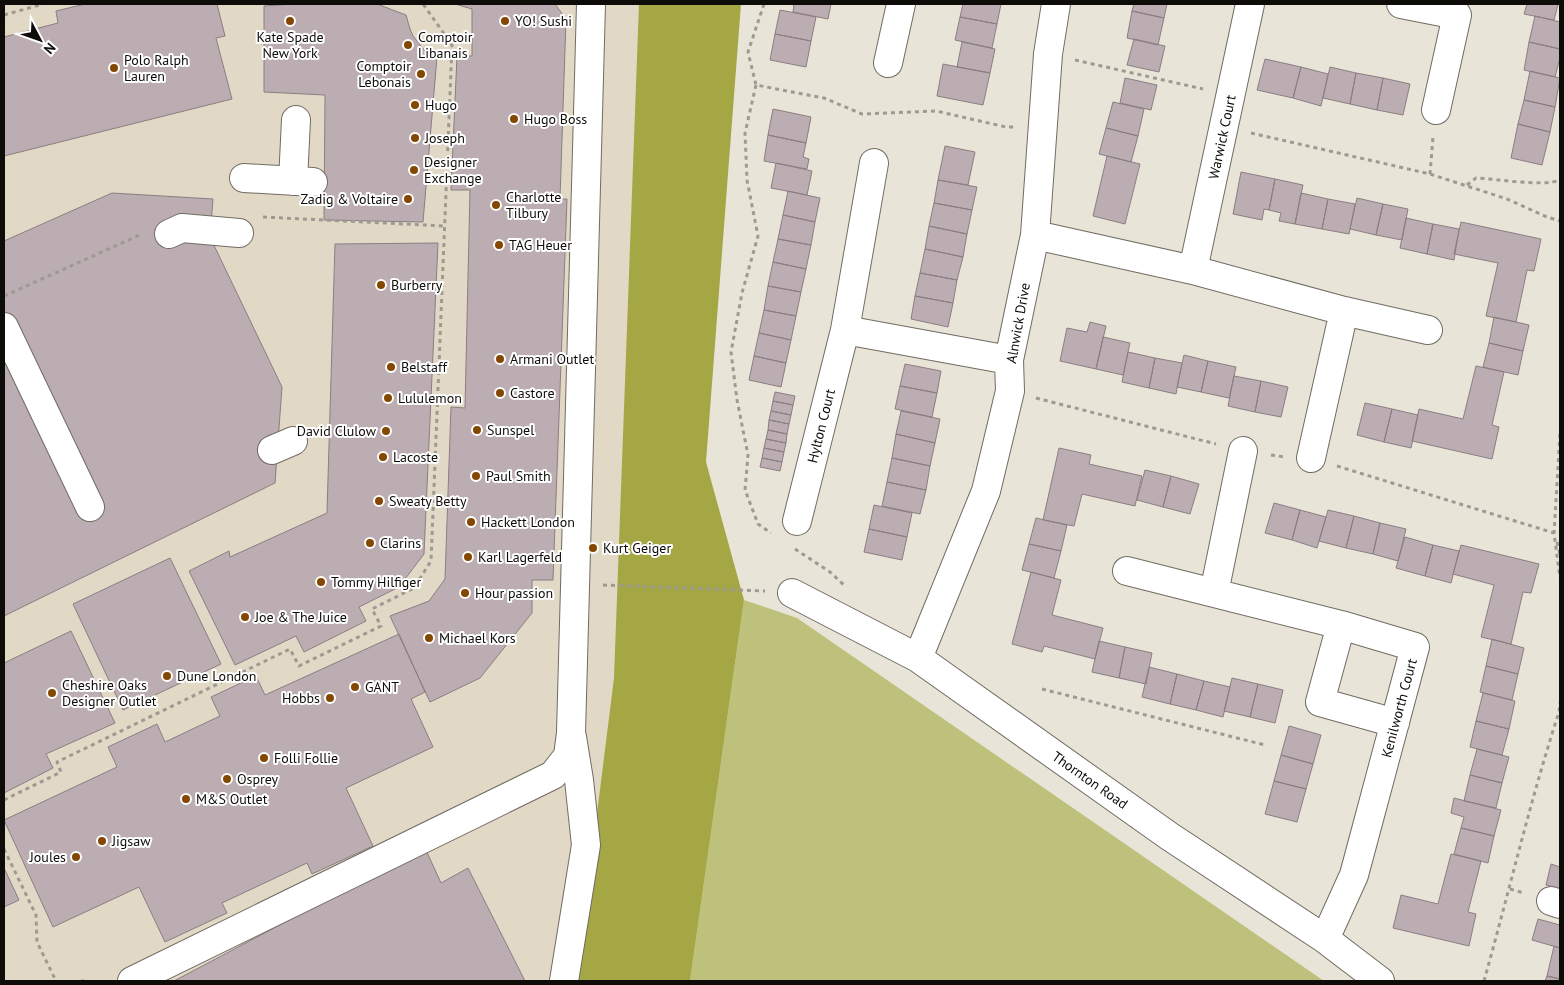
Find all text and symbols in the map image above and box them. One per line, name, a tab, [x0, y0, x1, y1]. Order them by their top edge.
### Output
place label: YO! Sushi	[515, 12, 572, 30]
north arrow	[15, 15, 65, 65]
marker: Kate Spade New York	[284, 15, 296, 27]
marker: YO! Sushi	[499, 15, 511, 27]
place label: Kate Spade New York	[256, 28, 324, 62]
place label: Comptoir Libanais	[418, 28, 473, 62]
text: N	[40, 39, 60, 58]
marker: Comptoir Libanais	[402, 39, 414, 51]
place label: Polo Ralph Lauren	[124, 51, 189, 85]
place label: Comptoir Lebonais	[356, 57, 411, 91]
marker: Polo Ralph Lauren	[108, 62, 120, 74]
marker: Comptoir Lebonais	[415, 68, 427, 80]
street label: Warwick Court	[1204, 93, 1240, 181]
place label: Hugo	[425, 96, 457, 114]
marker: Hugo	[409, 99, 421, 111]
place label: Hugo Boss	[524, 110, 587, 128]
marker: Hugo Boss	[508, 113, 520, 125]
place label: Joseph	[424, 129, 465, 147]
marker: Joseph	[409, 132, 421, 144]
place label: Designer Exchange	[424, 153, 482, 187]
marker: Designer Exchange	[408, 164, 420, 176]
place label: Charlotte Tilbury	[506, 188, 561, 222]
place label: Zadig & Voltaire	[300, 190, 398, 208]
marker: Zadig & Voltaire	[402, 193, 414, 205]
marker: Charlotte Tilbury	[490, 199, 502, 211]
place label: TAG Heuer	[509, 236, 572, 254]
marker: TAG Heuer	[493, 239, 505, 251]
place label: Burberry	[391, 276, 443, 294]
marker: Burberry	[375, 279, 387, 291]
street label: Alnwick Drive	[1002, 281, 1034, 365]
place label: Armani Outlet	[510, 350, 594, 368]
marker: Armani Outlet	[494, 353, 506, 365]
place label: Belstaff	[401, 358, 447, 376]
marker: Belstaff	[385, 361, 397, 373]
place label: Castore	[510, 384, 555, 402]
marker: Castore	[494, 387, 506, 399]
street label: Hylton Court	[803, 387, 839, 465]
place label: Lululemon	[398, 389, 462, 407]
marker: Lululemon	[382, 392, 394, 404]
place label: Sunspel	[487, 421, 534, 439]
place label: David Clulow	[297, 422, 377, 440]
marker: Sunspel	[471, 424, 483, 436]
marker: David Clulow	[380, 425, 392, 437]
place label: Lacoste	[393, 448, 438, 466]
marker: Lacoste	[377, 451, 389, 463]
place label: Paul Smith	[486, 467, 551, 485]
marker: Paul Smith	[470, 470, 482, 482]
place label: Sweaty Betty	[389, 492, 467, 510]
marker: Sweaty Betty	[373, 495, 385, 507]
place label: Hackett London	[481, 513, 575, 531]
marker: Hackett London	[465, 516, 477, 528]
place label: Clarins	[380, 534, 421, 552]
marker: Clarins	[364, 537, 376, 549]
place label: Kurt Geiger	[603, 539, 671, 557]
marker: Kurt Geiger	[587, 542, 599, 554]
place label: Karl Lagerfeld	[478, 548, 562, 566]
marker: Karl Lagerfeld	[462, 551, 474, 563]
place label: Tommy Hilfiger	[331, 573, 421, 591]
marker: Tommy Hilfiger	[315, 576, 327, 588]
place label: Hour passion	[475, 584, 553, 602]
marker: Hour passion	[459, 587, 471, 599]
place label: Joe & The Juice	[254, 608, 347, 626]
marker: Joe & The Juice	[239, 611, 251, 623]
place label: Michael Kors	[439, 629, 516, 647]
marker: Michael Kors	[423, 632, 435, 644]
street label: Kenilworth Court	[1377, 656, 1421, 760]
place label: Dune London	[177, 667, 256, 685]
marker: Dune London	[161, 670, 173, 682]
place label: Cheshire Oaks Designer Outlet	[62, 676, 157, 710]
place label: GANT	[365, 678, 399, 696]
marker: GANT	[349, 681, 361, 693]
marker: Cheshire Oaks Designer Outlet	[46, 687, 58, 699]
place label: Hobbs	[282, 689, 320, 707]
marker: Hobbs	[324, 692, 336, 704]
street label: Thornton Road	[1049, 747, 1131, 813]
place label: Folli Follie	[274, 749, 338, 767]
marker: Folli Follie	[258, 752, 270, 764]
place label: Osprey	[237, 770, 279, 788]
marker: Osprey	[221, 773, 233, 785]
place label: M&S Outlet	[196, 790, 268, 808]
marker: M&S Outlet	[180, 793, 192, 805]
place label: Jigsaw	[111, 832, 151, 850]
marker: Jigsaw	[96, 835, 108, 847]
place label: Joules	[29, 848, 66, 866]
marker: Joules	[70, 851, 82, 863]

